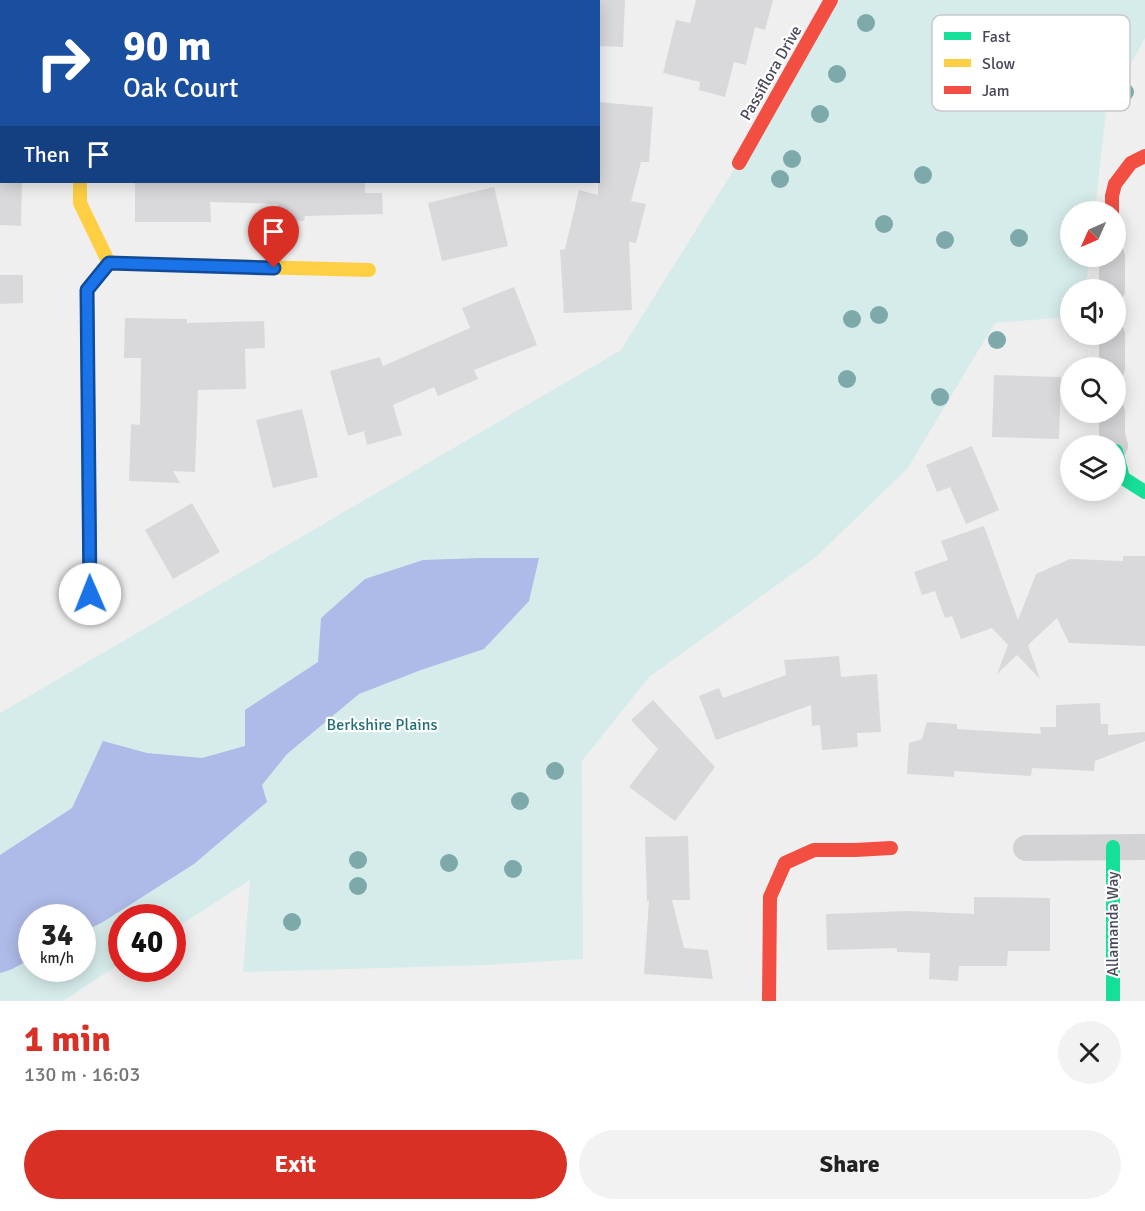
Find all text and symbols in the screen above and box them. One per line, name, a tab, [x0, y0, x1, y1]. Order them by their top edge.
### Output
legend	[932, 15, 1130, 111]
text: 90 m	[123, 21, 212, 72]
street label: Passiflora Drive	[736, 22, 806, 124]
icon: right	[24, 24, 102, 102]
text: Fast	[982, 27, 1011, 47]
text: Slow	[982, 54, 1016, 74]
text: Oak Court	[123, 72, 238, 105]
text: Jam	[982, 81, 1010, 101]
icon: arrive	[82, 138, 115, 171]
text: Then	[24, 141, 70, 168]
north arrow	[1060, 201, 1126, 267]
map controls	[1060, 201, 1126, 501]
pin	[248, 206, 299, 268]
icon: arrive	[257, 215, 290, 248]
button: sound	[1060, 279, 1126, 345]
button: search	[1060, 357, 1126, 423]
button: layers	[1060, 435, 1126, 501]
position arrow	[58, 562, 122, 626]
park label: Berkshire Plains	[327, 715, 437, 735]
street label: Allamanda Way	[1103, 871, 1123, 977]
speed limit sign: 40	[108, 904, 186, 982]
text: 34	[41, 917, 73, 954]
text: km/h	[40, 949, 74, 967]
text: 1 min	[24, 1017, 111, 1062]
button: close	[1058, 1021, 1121, 1084]
text: 130 m · 16:03	[24, 1062, 140, 1087]
button: Exit	[24, 1130, 567, 1199]
button: Share	[579, 1130, 1121, 1199]

